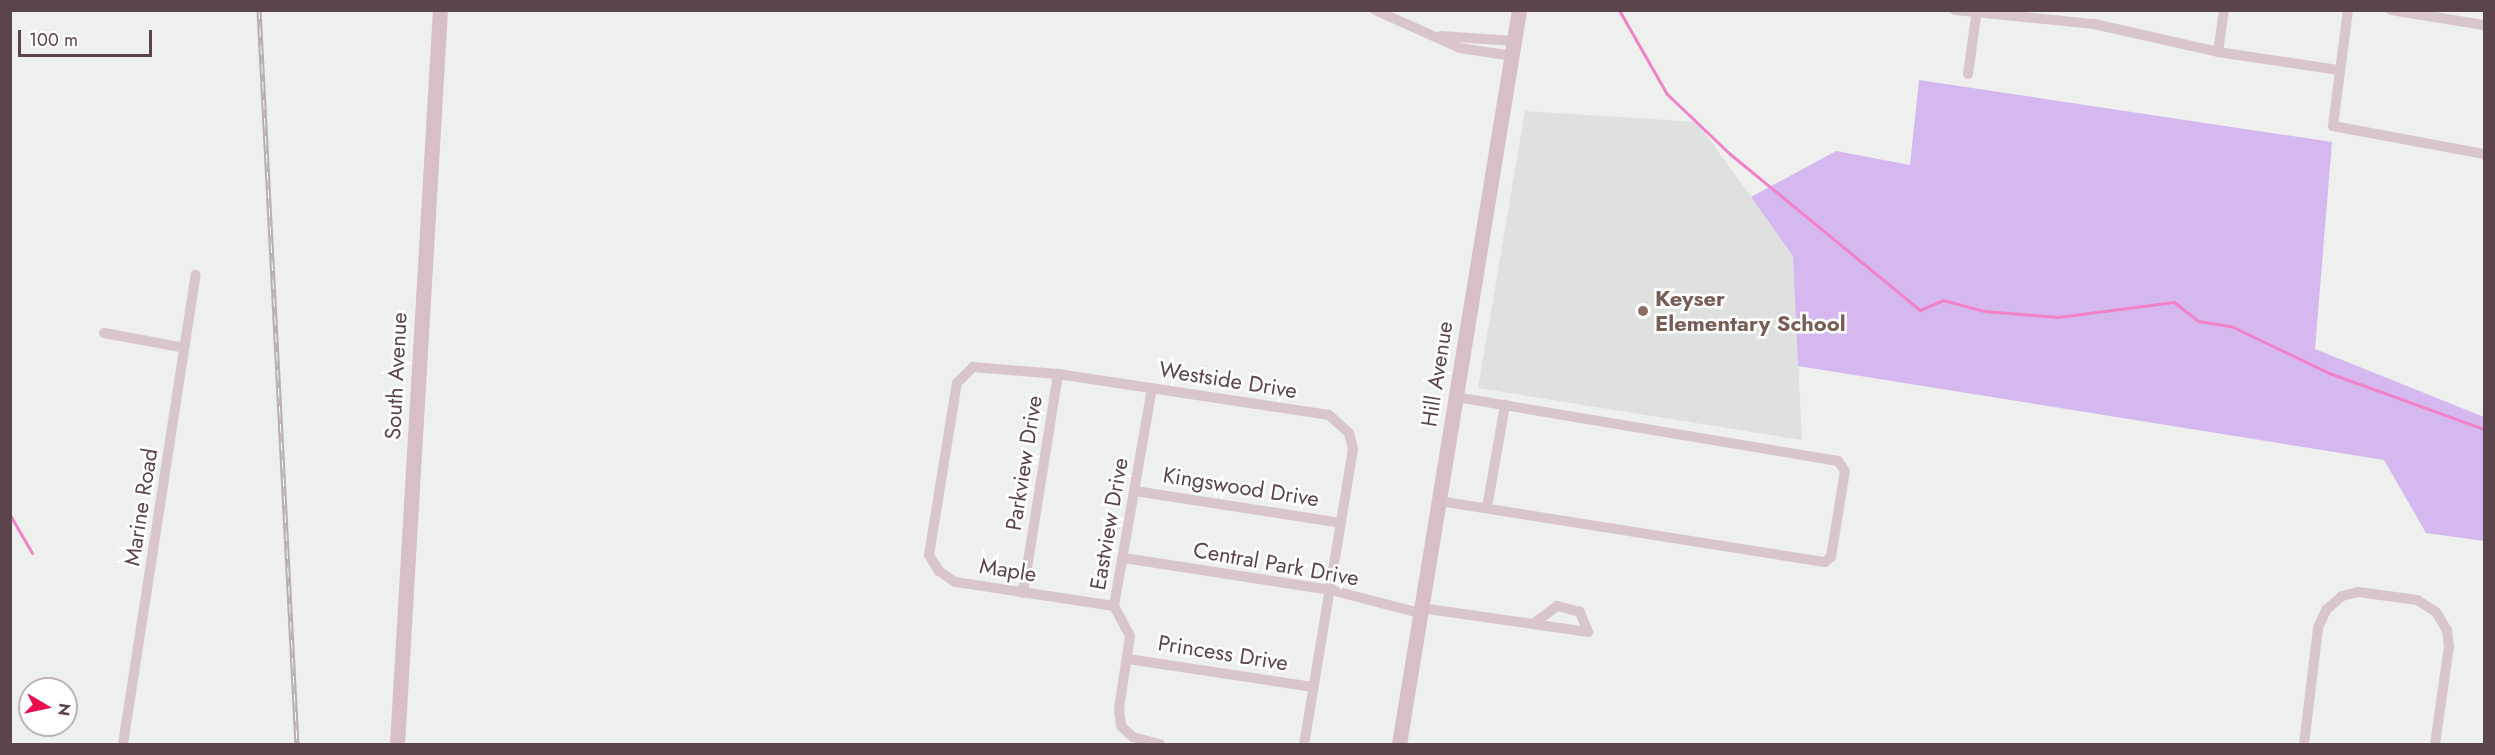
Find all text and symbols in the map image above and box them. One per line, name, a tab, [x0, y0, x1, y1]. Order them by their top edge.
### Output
scale bar	[21, 18, 154, 56]
text: 100 m	[29, 27, 78, 53]
place label: Keyser Elementary School	[1655, 285, 1846, 336]
marker: Keyser Elementary School	[1636, 304, 1650, 318]
street label: South Avenue	[379, 312, 413, 440]
street label: Hill Avenue	[1416, 319, 1458, 429]
street label: Westside Drive	[1157, 356, 1299, 404]
street label: Parkview Drive	[1000, 394, 1048, 532]
street label: Marine Road	[119, 446, 163, 568]
street label: Eastview Drive	[1084, 456, 1134, 592]
street label: Kingswood Drive	[1161, 462, 1321, 512]
street label: Central Park Drive	[1191, 536, 1361, 592]
street label: Maple	[978, 552, 1038, 588]
street label: Princess Drive	[1156, 630, 1290, 676]
north arrow	[18, 677, 78, 737]
text: N	[52, 702, 77, 718]

